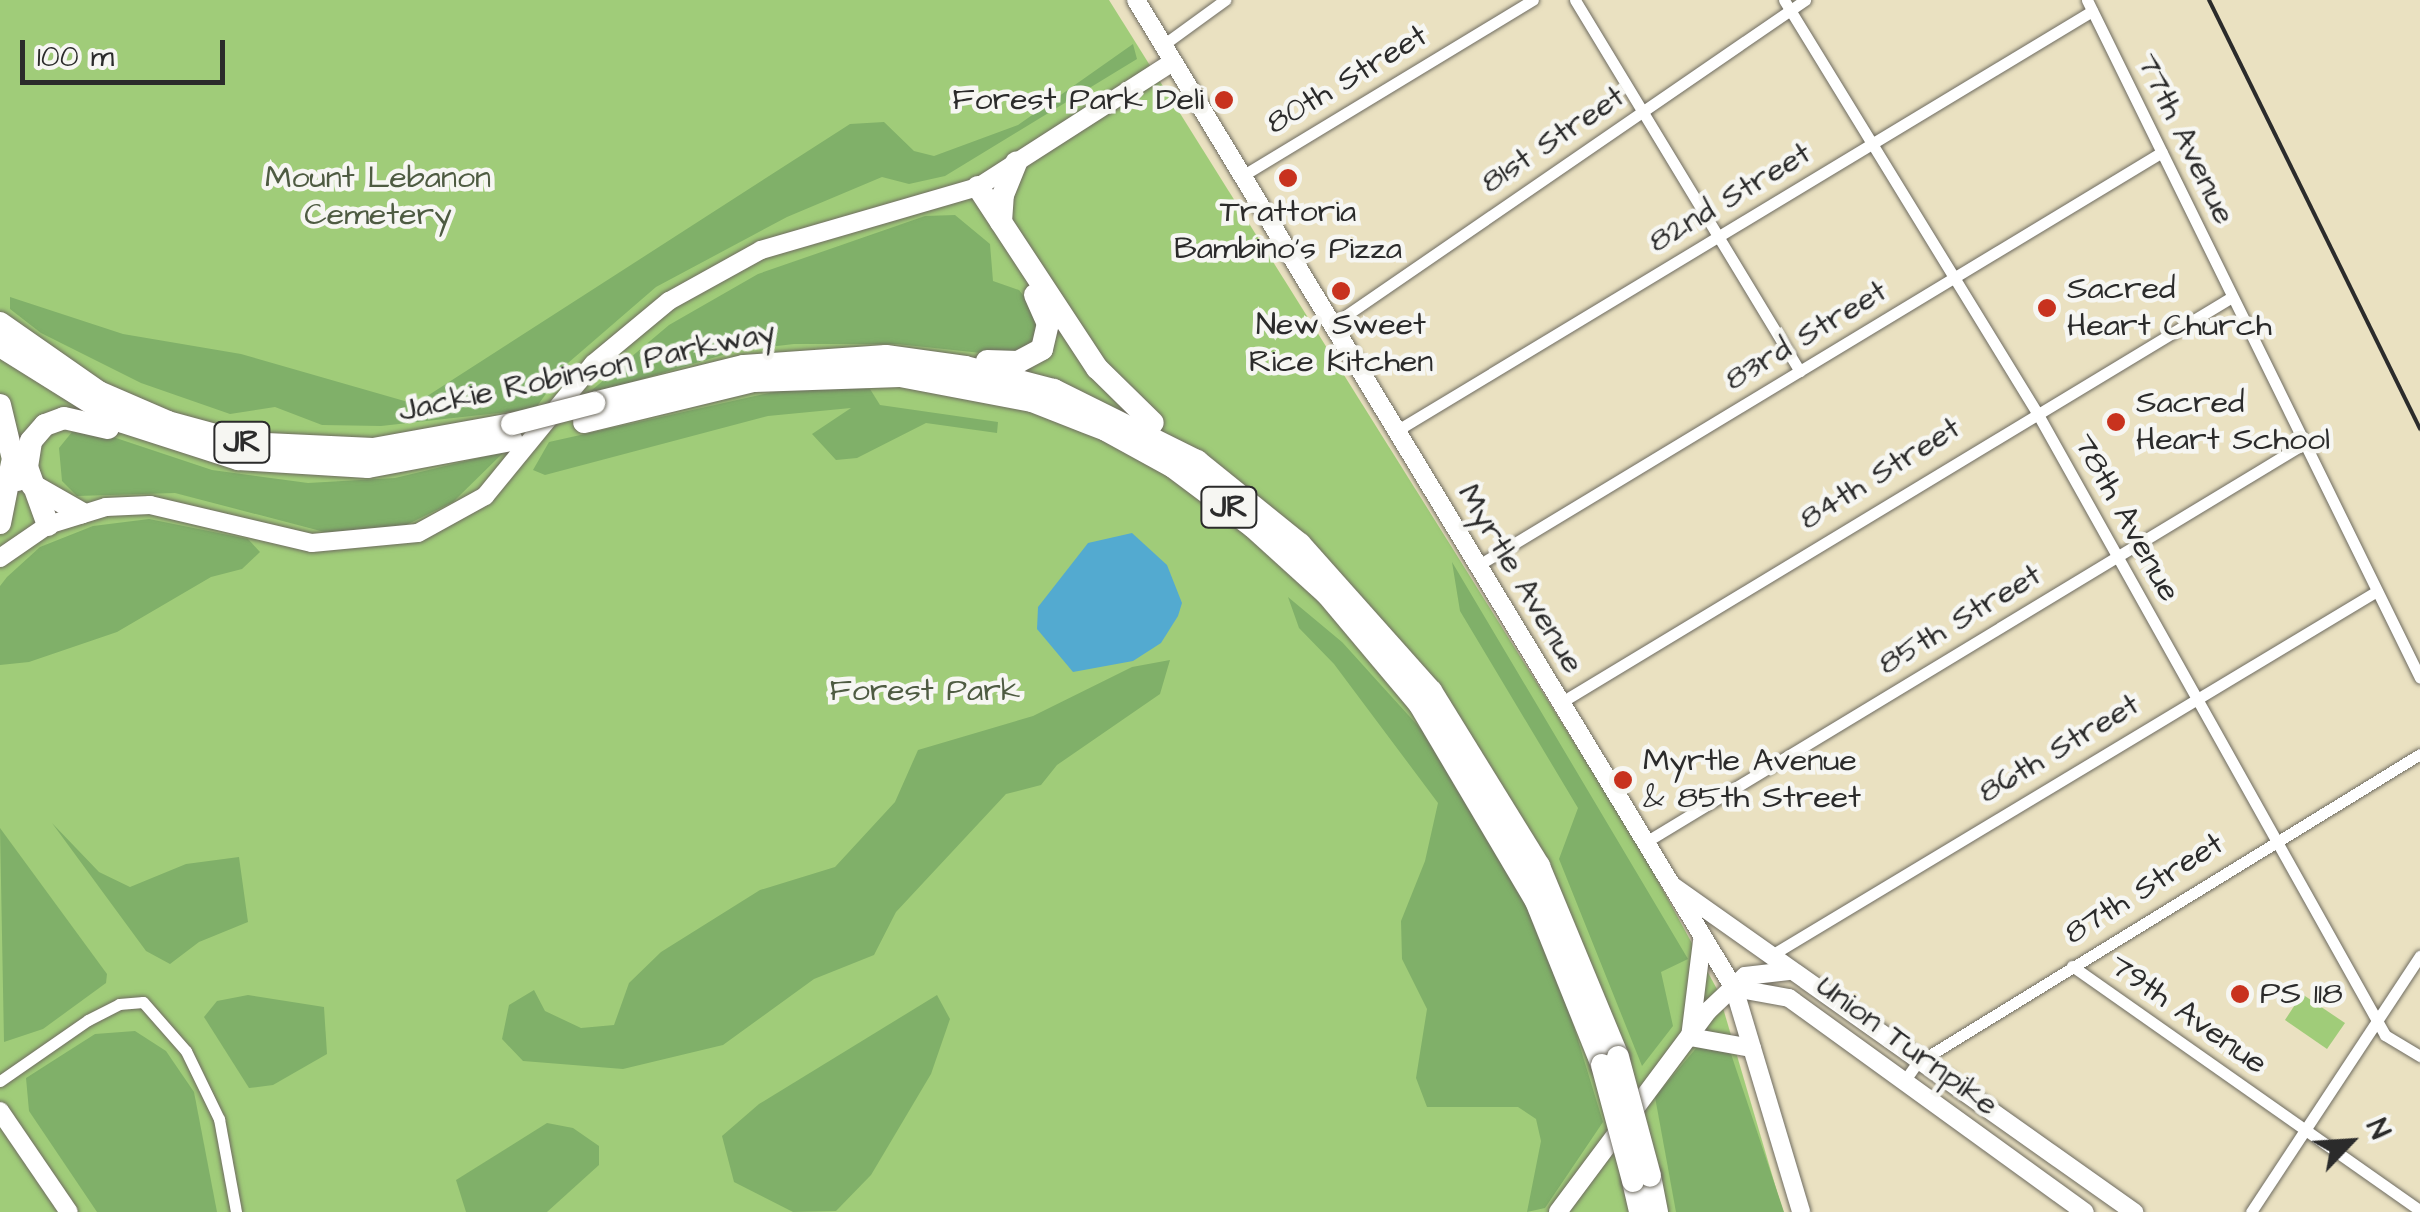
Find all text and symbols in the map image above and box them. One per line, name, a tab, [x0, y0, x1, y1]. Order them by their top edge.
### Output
street label: 80th Street	[1259, 17, 1435, 143]
scale bar	[25, 20, 230, 82]
text: 100 m	[37, 36, 114, 78]
street label: 77th Avenue	[2127, 47, 2243, 231]
street label: 81st Street	[1474, 78, 1632, 202]
place label: Forest Park Deli	[952, 81, 1204, 119]
marker: Forest Park Deli	[1213, 89, 1235, 111]
street label: 82nd Street	[1642, 134, 1818, 262]
park label: Mount Lebanon Cemetery	[265, 160, 491, 235]
marker: Trattoria Bambino's Pizza	[1277, 167, 1299, 189]
place label: Trattoria Bambino's Pizza	[1174, 194, 1402, 269]
place label: Sacred Heart Church	[2067, 271, 2272, 346]
street label: 83rd Street	[1718, 273, 1894, 399]
marker: New Sweet Rice Kitchen	[1330, 280, 1352, 302]
marker: Sacred Heart Church	[2036, 297, 2058, 319]
place label: New Sweet Rice Kitchen	[1249, 307, 1433, 382]
street label: Jackie Robinson Parkway	[395, 313, 779, 431]
place label: Sacred Heart School	[2136, 385, 2330, 460]
street label: 84th Street	[1792, 409, 1968, 539]
marker: Sacred Heart School	[2105, 411, 2127, 433]
road number: JR	[212, 417, 272, 467]
street label: 78th Avenue	[2064, 427, 2188, 609]
street label: Myrtle Avenue	[1448, 478, 1592, 680]
road number: JR	[1199, 482, 1259, 532]
street label: 85th Street	[1871, 556, 2049, 684]
park label: Forest Park	[830, 672, 1020, 710]
street label: 86th Street	[1971, 686, 2147, 812]
place label: Myrtle Avenue & 85th Street	[1643, 743, 1861, 818]
marker: Myrtle Avenue & 85th Street	[1612, 769, 1634, 791]
street label: 87th Street	[2057, 825, 2231, 953]
street label: 79th Avenue	[2102, 947, 2274, 1083]
street label: Union Turnpike	[1809, 967, 2005, 1125]
place label: PS 118	[2260, 975, 2343, 1013]
marker: PS 118	[2229, 983, 2251, 1005]
north arrow	[2300, 1092, 2400, 1192]
text: N	[2356, 1113, 2399, 1145]

